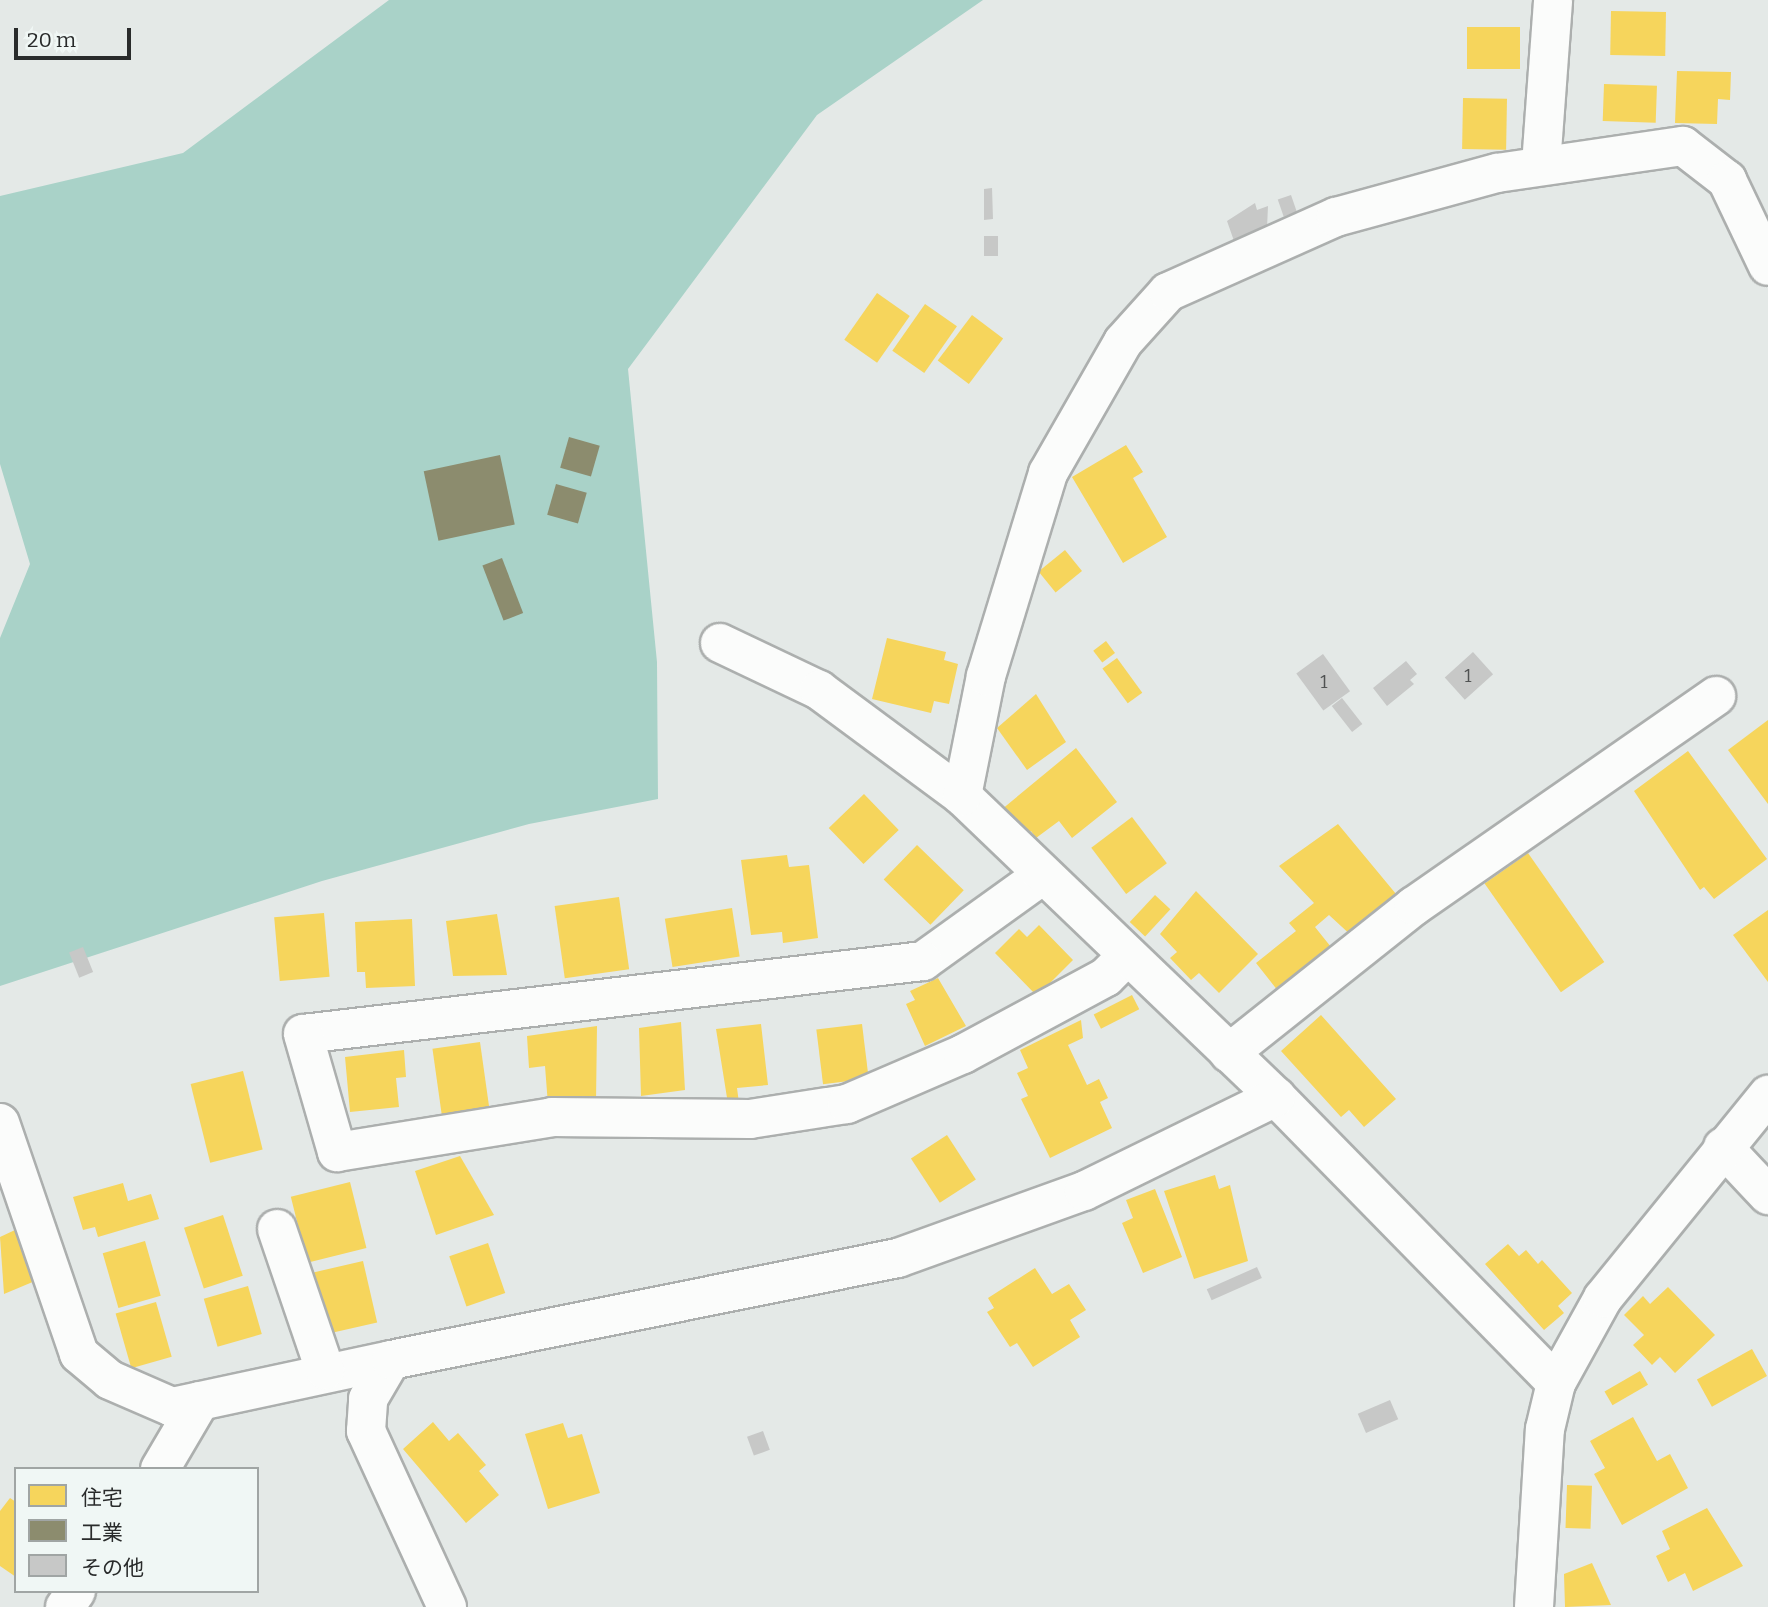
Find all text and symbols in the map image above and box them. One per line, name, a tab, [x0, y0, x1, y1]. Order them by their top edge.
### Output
scale bar	[18, 14, 135, 58]
text: 20 m	[27, 27, 76, 53]
house number: 1	[1464, 665, 1472, 687]
house number: 1	[1320, 671, 1328, 693]
legend	[14, 1467, 259, 1593]
text: 住宅	[81, 1485, 123, 1511]
text: 工業	[81, 1520, 123, 1546]
text: その他	[81, 1555, 144, 1581]

